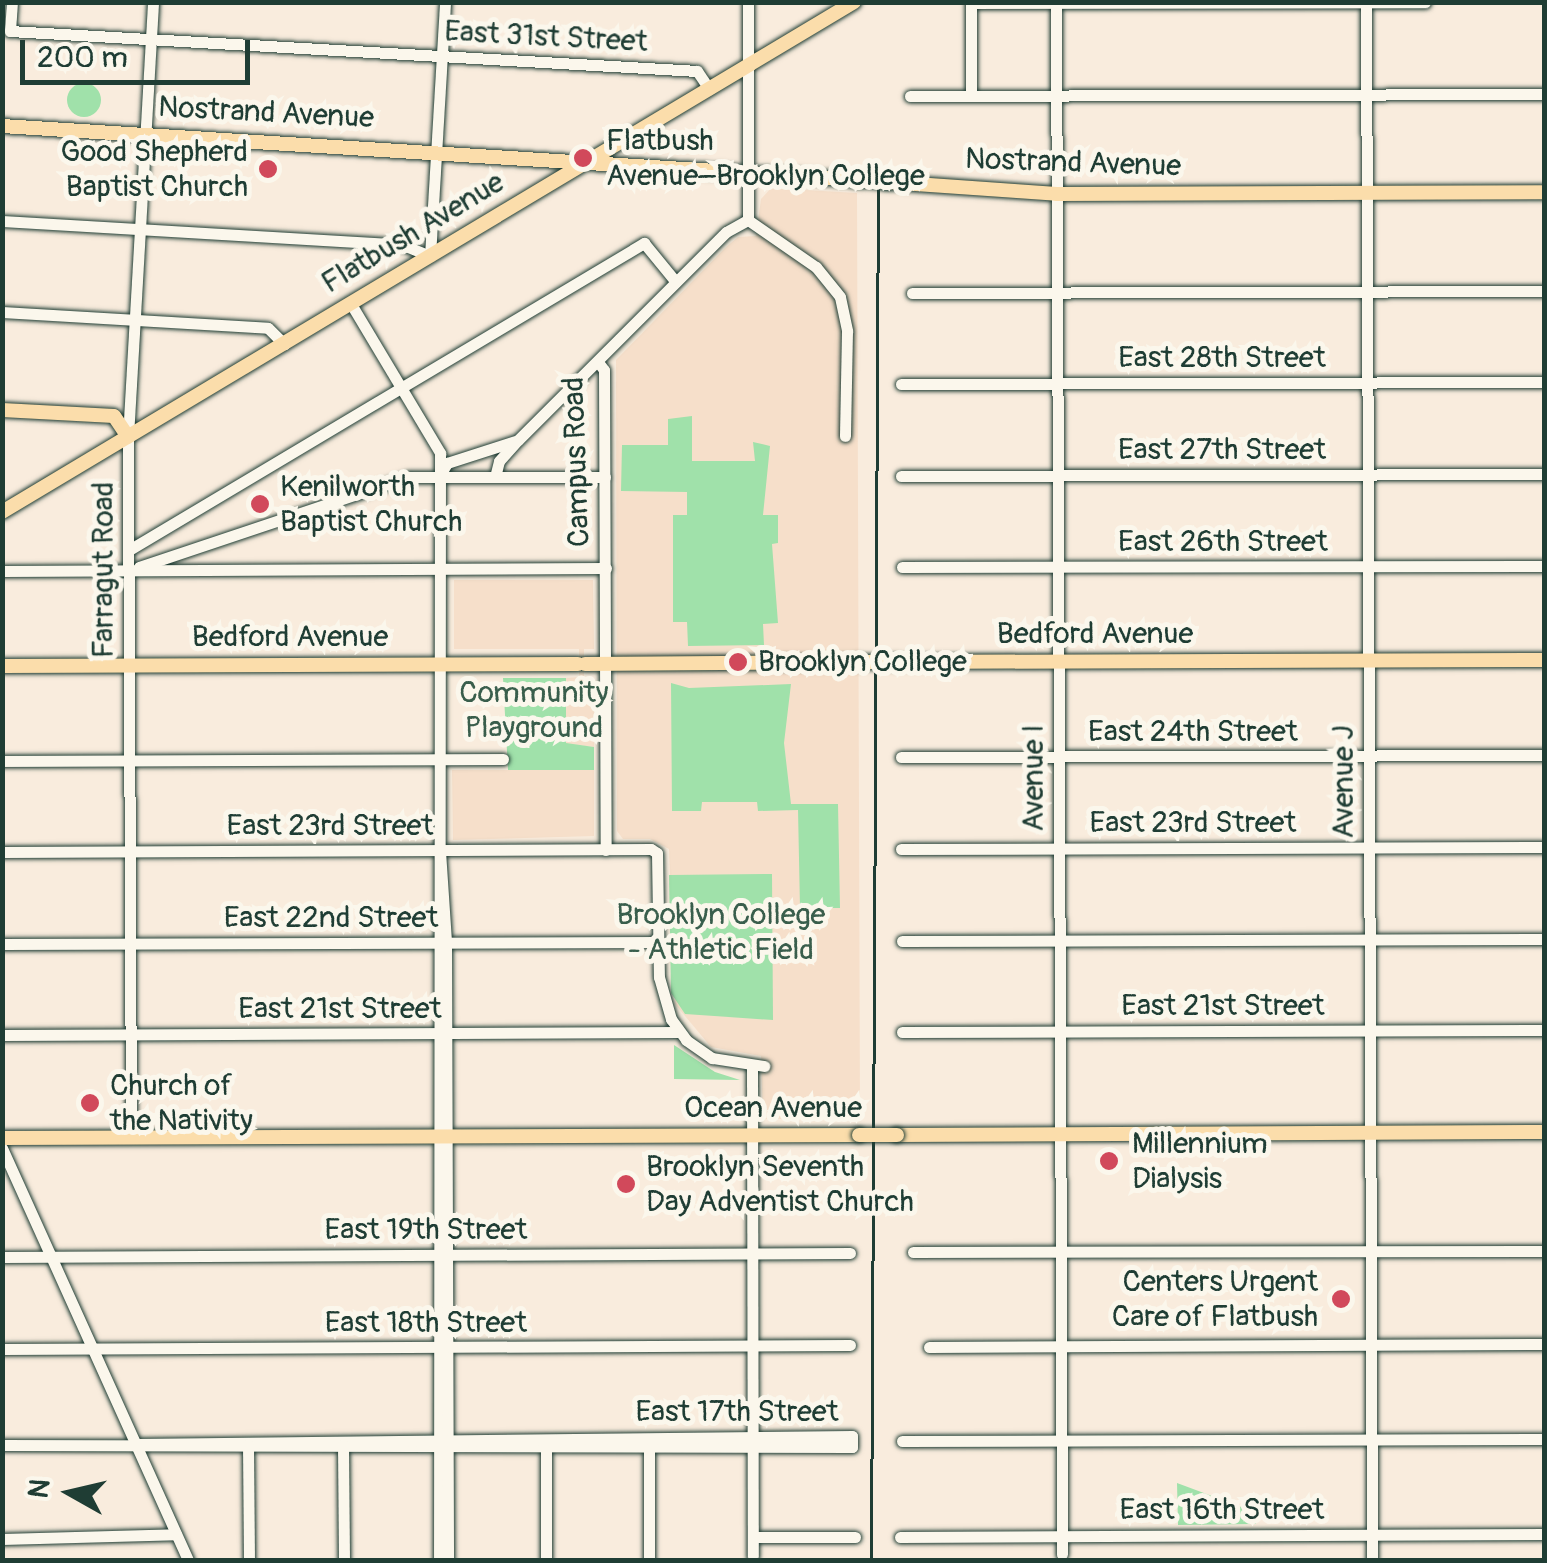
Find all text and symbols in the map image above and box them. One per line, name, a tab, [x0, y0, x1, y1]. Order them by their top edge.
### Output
street label: East 31st Street	[443, 14, 649, 60]
scale bar	[25, 20, 255, 82]
text: 200 m	[37, 39, 128, 76]
street label: Nostrand Avenue	[157, 89, 375, 137]
place label: Flatbush Avenue–Brooklyn College	[606, 123, 925, 194]
place label: Good Shepherd Baptist Church	[60, 134, 248, 204]
street label: Nostrand Avenue	[964, 141, 1182, 185]
marker: Flatbush Avenue–Brooklyn College	[570, 145, 596, 171]
marker: Good Shepherd Baptist Church	[257, 158, 279, 180]
street label: Flatbush Avenue	[315, 164, 511, 302]
street label: East 28th Street	[1118, 340, 1326, 376]
street label: Campus Road	[556, 376, 598, 548]
street label: East 27th Street	[1118, 432, 1326, 468]
place label: Kenilworth Baptist Church	[280, 469, 462, 540]
street label: Farragut Road	[86, 482, 122, 658]
marker: Kenilworth Baptist Church	[249, 493, 271, 515]
street label: East 26th Street	[1118, 524, 1328, 560]
street label: Bedford Avenue	[997, 616, 1193, 652]
street label: Bedford Avenue	[192, 619, 388, 655]
place label: Brooklyn College	[758, 644, 967, 680]
marker: Brooklyn College	[727, 651, 749, 673]
park label: Community Playground	[459, 675, 609, 746]
street label: East 24th Street	[1088, 714, 1298, 750]
street label: Avenue I	[1016, 724, 1052, 832]
street label: Avenue J	[1326, 725, 1362, 839]
street label: East 23rd Street	[1090, 805, 1296, 841]
street label: East 23rd Street	[227, 808, 433, 844]
park label: Brooklyn College - Athletic Field	[617, 897, 825, 968]
street label: East 22nd Street	[224, 900, 438, 936]
street label: East 21st Street	[1121, 988, 1325, 1024]
street label: East 21st Street	[238, 991, 442, 1027]
place label: Church of the Nativity	[110, 1068, 253, 1138]
street label: Ocean Avenue	[684, 1090, 862, 1126]
marker: Church of the Nativity	[79, 1092, 101, 1114]
place label: Millennium Dialysis	[1132, 1126, 1268, 1196]
marker: Millennium Dialysis	[1096, 1148, 1122, 1174]
place label: Brooklyn Seventh Day Adventist Church	[646, 1149, 914, 1220]
marker: Brooklyn Seventh Day Adventist Church	[615, 1173, 637, 1195]
street label: East 19th Street	[325, 1212, 527, 1248]
place label: Centers Urgent Care of Flatbush	[1112, 1264, 1318, 1334]
marker: Centers Urgent Care of Flatbush	[1328, 1286, 1354, 1312]
street label: East 18th Street	[325, 1305, 527, 1341]
street label: East 17th Street	[635, 1394, 839, 1430]
north arrow	[20, 1443, 120, 1543]
text: N	[21, 1477, 58, 1501]
street label: East 16th Street	[1120, 1492, 1324, 1528]

